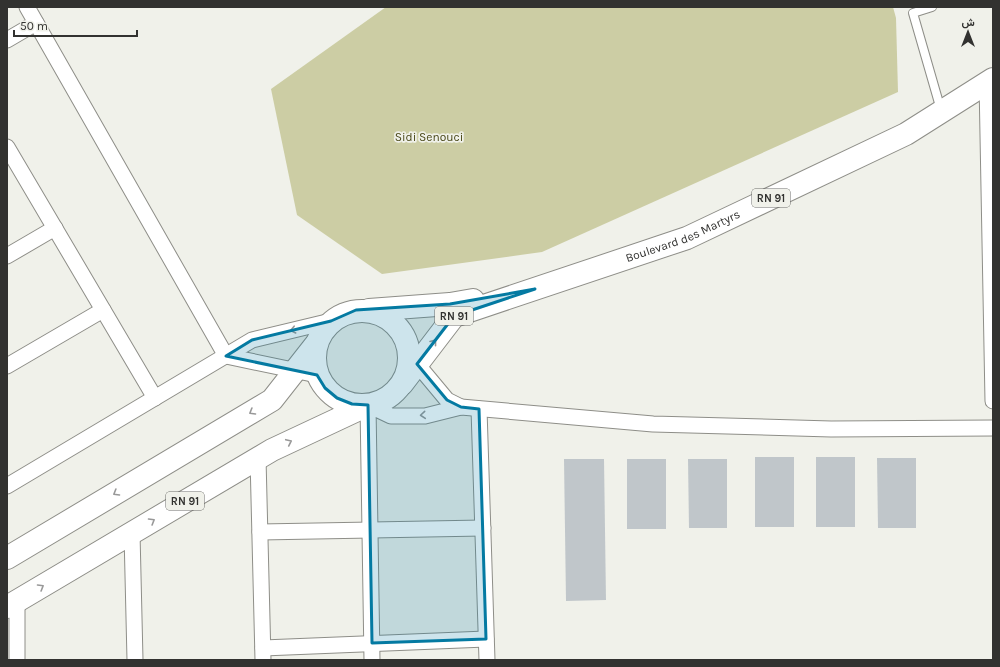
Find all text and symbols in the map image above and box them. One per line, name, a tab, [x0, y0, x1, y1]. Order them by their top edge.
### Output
scale bar	[14, 12, 137, 38]
north arrow	[948, 12, 988, 52]
text: ش	[961, 16, 975, 29]
text: 50 m	[20, 19, 48, 33]
park label: Sidi Senouci	[395, 130, 463, 144]
road number: RN 91	[752, 189, 790, 207]
street label: Boulevard des Martyrs	[624, 207, 742, 265]
road number: RN 91	[435, 307, 473, 325]
one-way arrow	[290, 326, 296, 334]
one-way arrow	[429, 339, 436, 346]
one-way arrow	[249, 408, 256, 415]
one-way arrow	[420, 410, 426, 419]
one-way arrow	[285, 439, 292, 447]
one-way arrow	[113, 489, 120, 496]
road number: RN 91	[166, 492, 204, 510]
one-way arrow	[148, 518, 155, 525]
one-way arrow	[37, 585, 44, 592]

